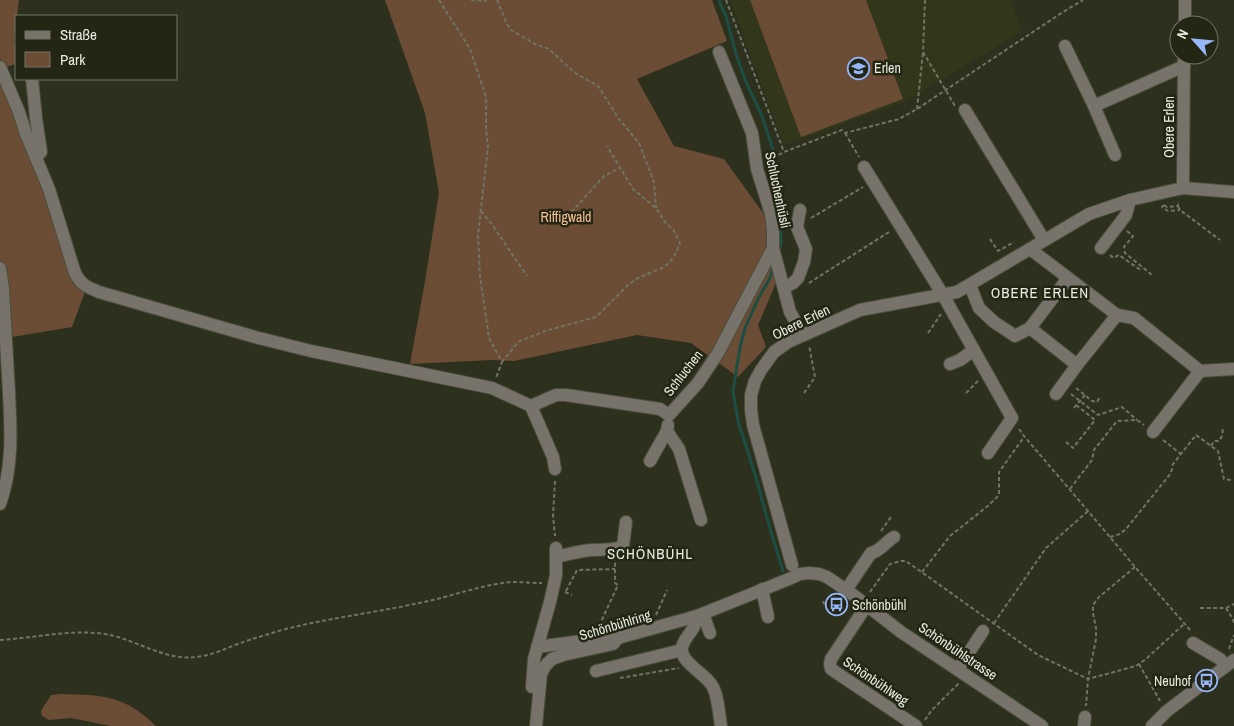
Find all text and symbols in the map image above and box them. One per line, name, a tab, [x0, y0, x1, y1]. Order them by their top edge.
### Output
legend	[15, 15, 178, 80]
north arrow	[1169, 15, 1219, 65]
text: Straße	[60, 24, 97, 45]
text: N	[1173, 26, 1192, 42]
text: Park	[60, 49, 86, 70]
school or university icon: Erlen	[846, 56, 870, 80]
place label: Erlen	[874, 59, 901, 77]
street label: Obere Erlen	[1160, 96, 1178, 158]
street label: Schluchenhüsli	[761, 150, 795, 230]
park label: Riffigwald	[541, 208, 591, 226]
district label: OBERE ERLEN	[991, 282, 1089, 303]
street label: Obere Erlen	[769, 300, 833, 344]
street label: Schluchen	[659, 346, 707, 400]
district label: SCHÖNBÜHL	[607, 543, 693, 564]
bus stop icon: Schönbühl	[824, 593, 848, 617]
place label: Schönbühl	[852, 596, 906, 614]
street label: Schönbühlring	[577, 605, 654, 644]
street label: Schönbühlstrasse	[915, 618, 1001, 684]
street label: Schönbühlweg	[840, 652, 913, 710]
bus stop icon: Neuhof	[1195, 669, 1219, 693]
place label: Neuhof	[1154, 672, 1192, 690]

